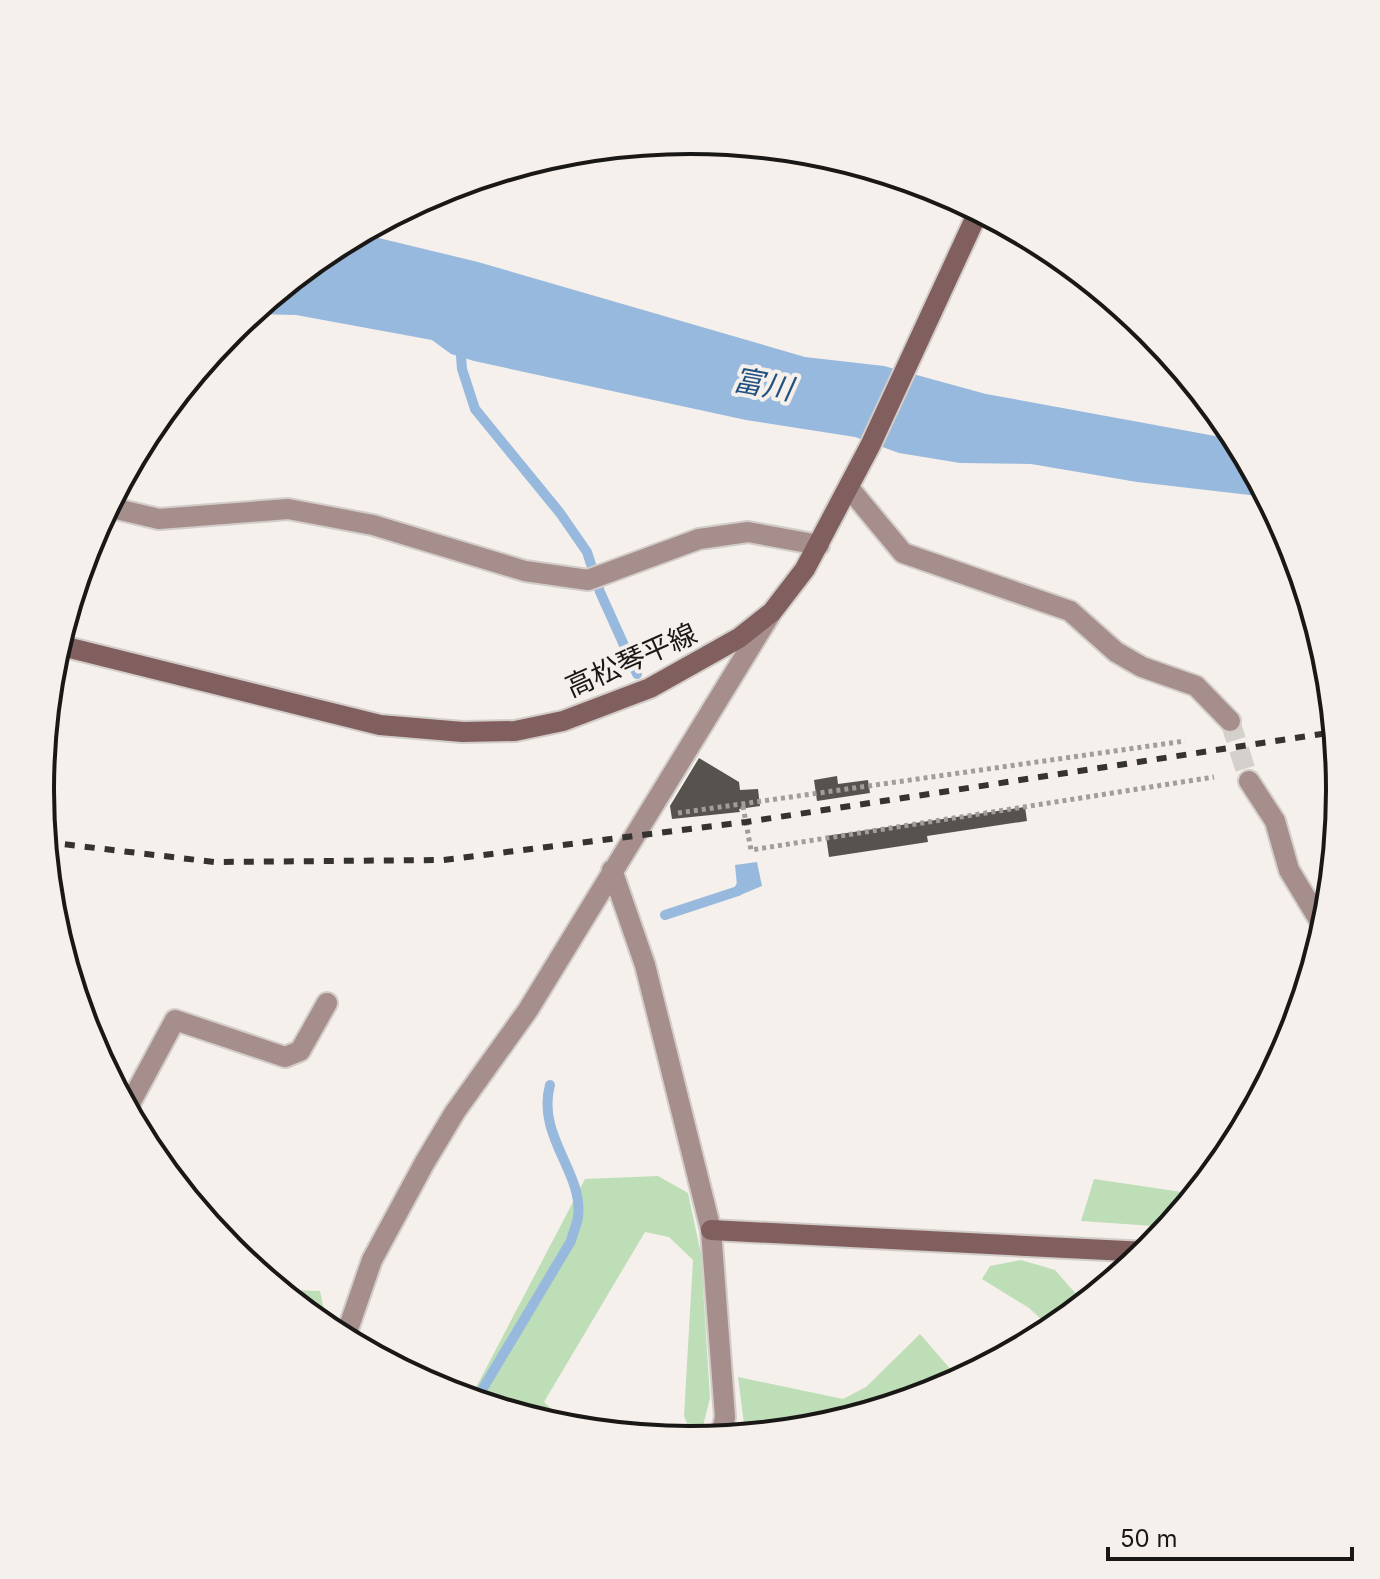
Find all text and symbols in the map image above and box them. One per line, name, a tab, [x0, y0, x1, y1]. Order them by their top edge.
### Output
water label: 富川	[730, 361, 799, 407]
street label: 高松琴平線	[560, 616, 702, 704]
scale bar	[1108, 1511, 1352, 1561]
text: 50 m	[1120, 1524, 1178, 1553]

